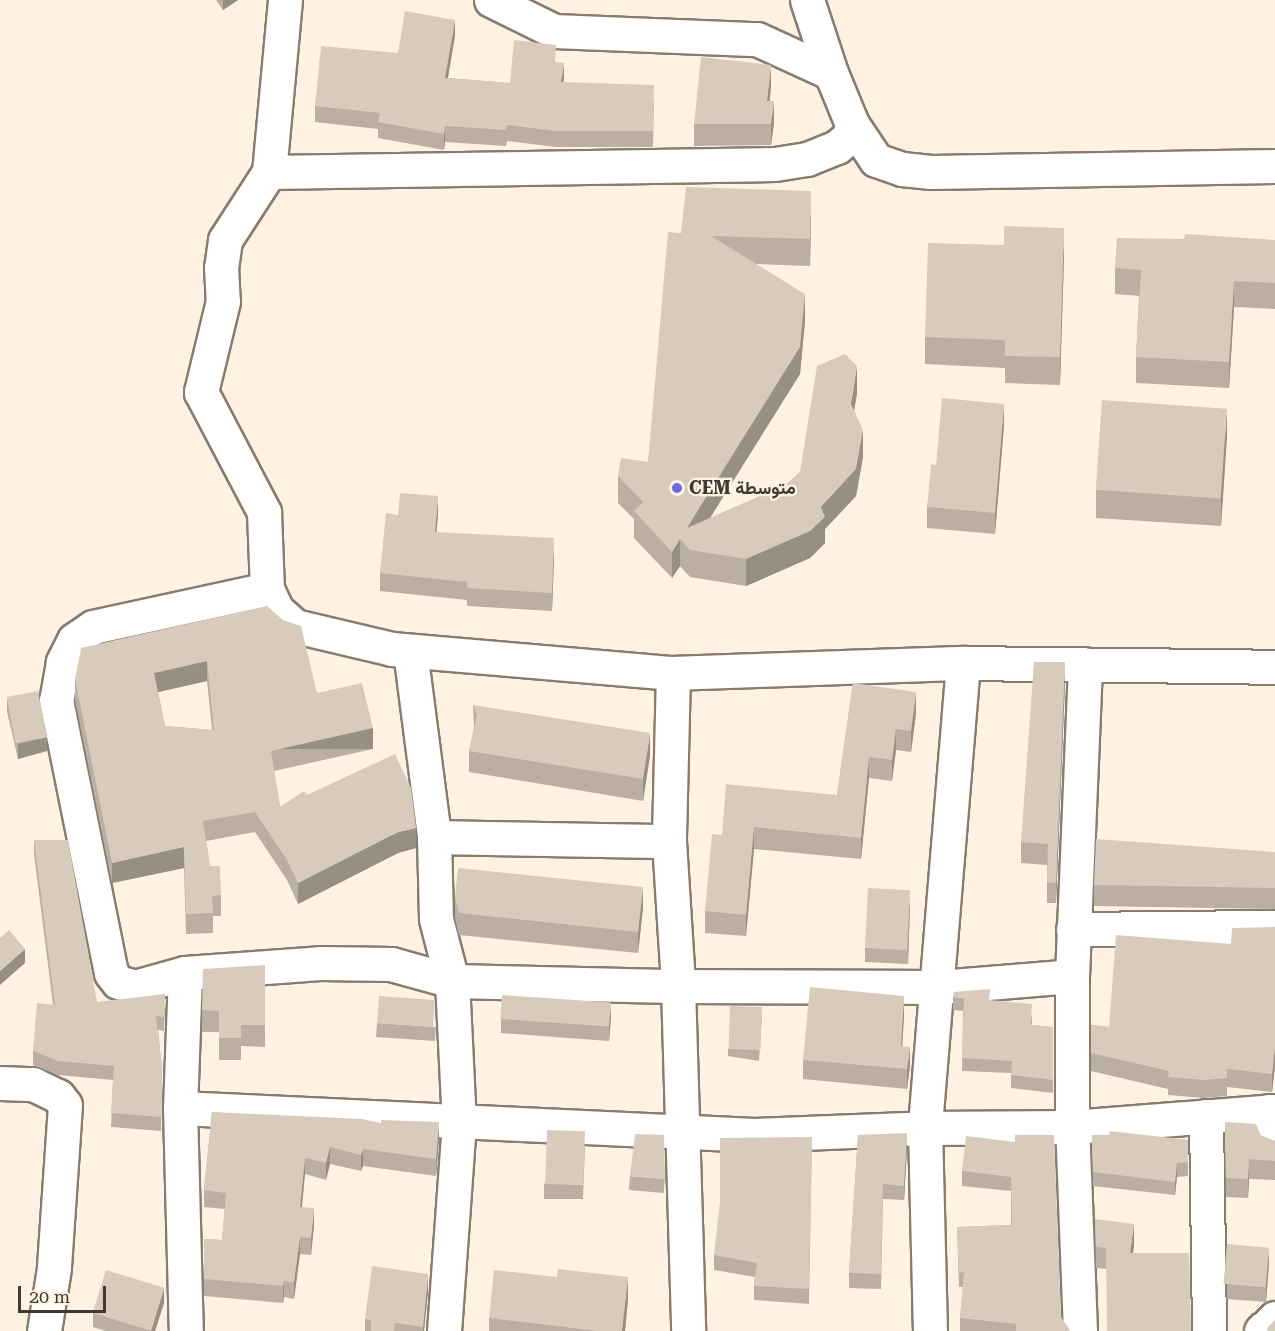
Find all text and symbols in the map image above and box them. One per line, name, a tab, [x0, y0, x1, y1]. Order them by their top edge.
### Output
place label: CEM متوسطة	[689, 477, 796, 499]
marker: CEM متوسطة	[670, 481, 684, 495]
scale bar	[21, 1274, 110, 1312]
text: 20 m	[29, 1286, 70, 1307]

